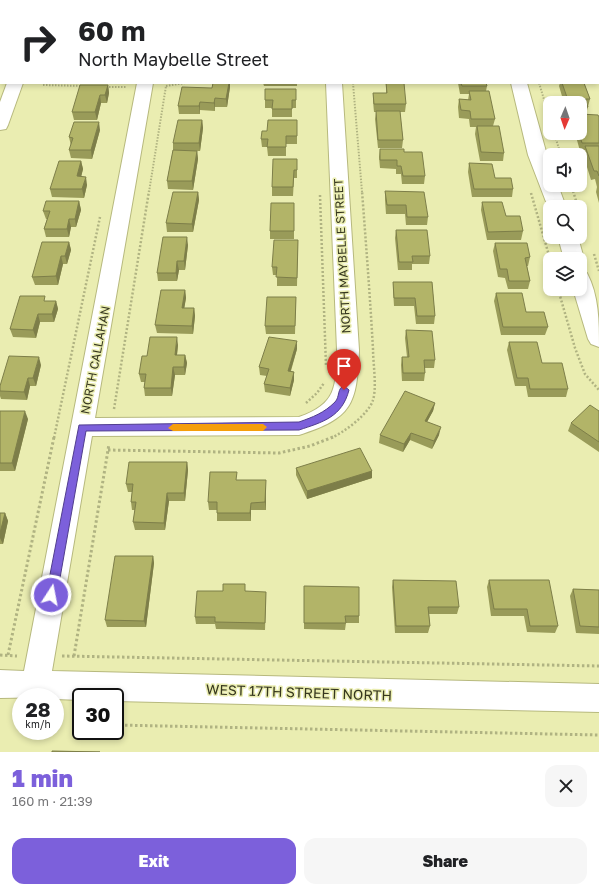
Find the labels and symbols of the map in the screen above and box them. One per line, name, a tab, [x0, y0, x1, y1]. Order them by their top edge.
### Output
north arrow	[543, 96, 587, 140]
street label: NORTH MAYBELLE STREET	[330, 178, 354, 334]
street label: NORTH CALLAHAN	[77, 305, 113, 415]
pin	[327, 349, 361, 390]
position arrow	[30, 574, 72, 616]
street label: WEST 17TH STREET NORTH	[206, 680, 392, 704]
speed limit sign: 30	[72, 688, 124, 740]

